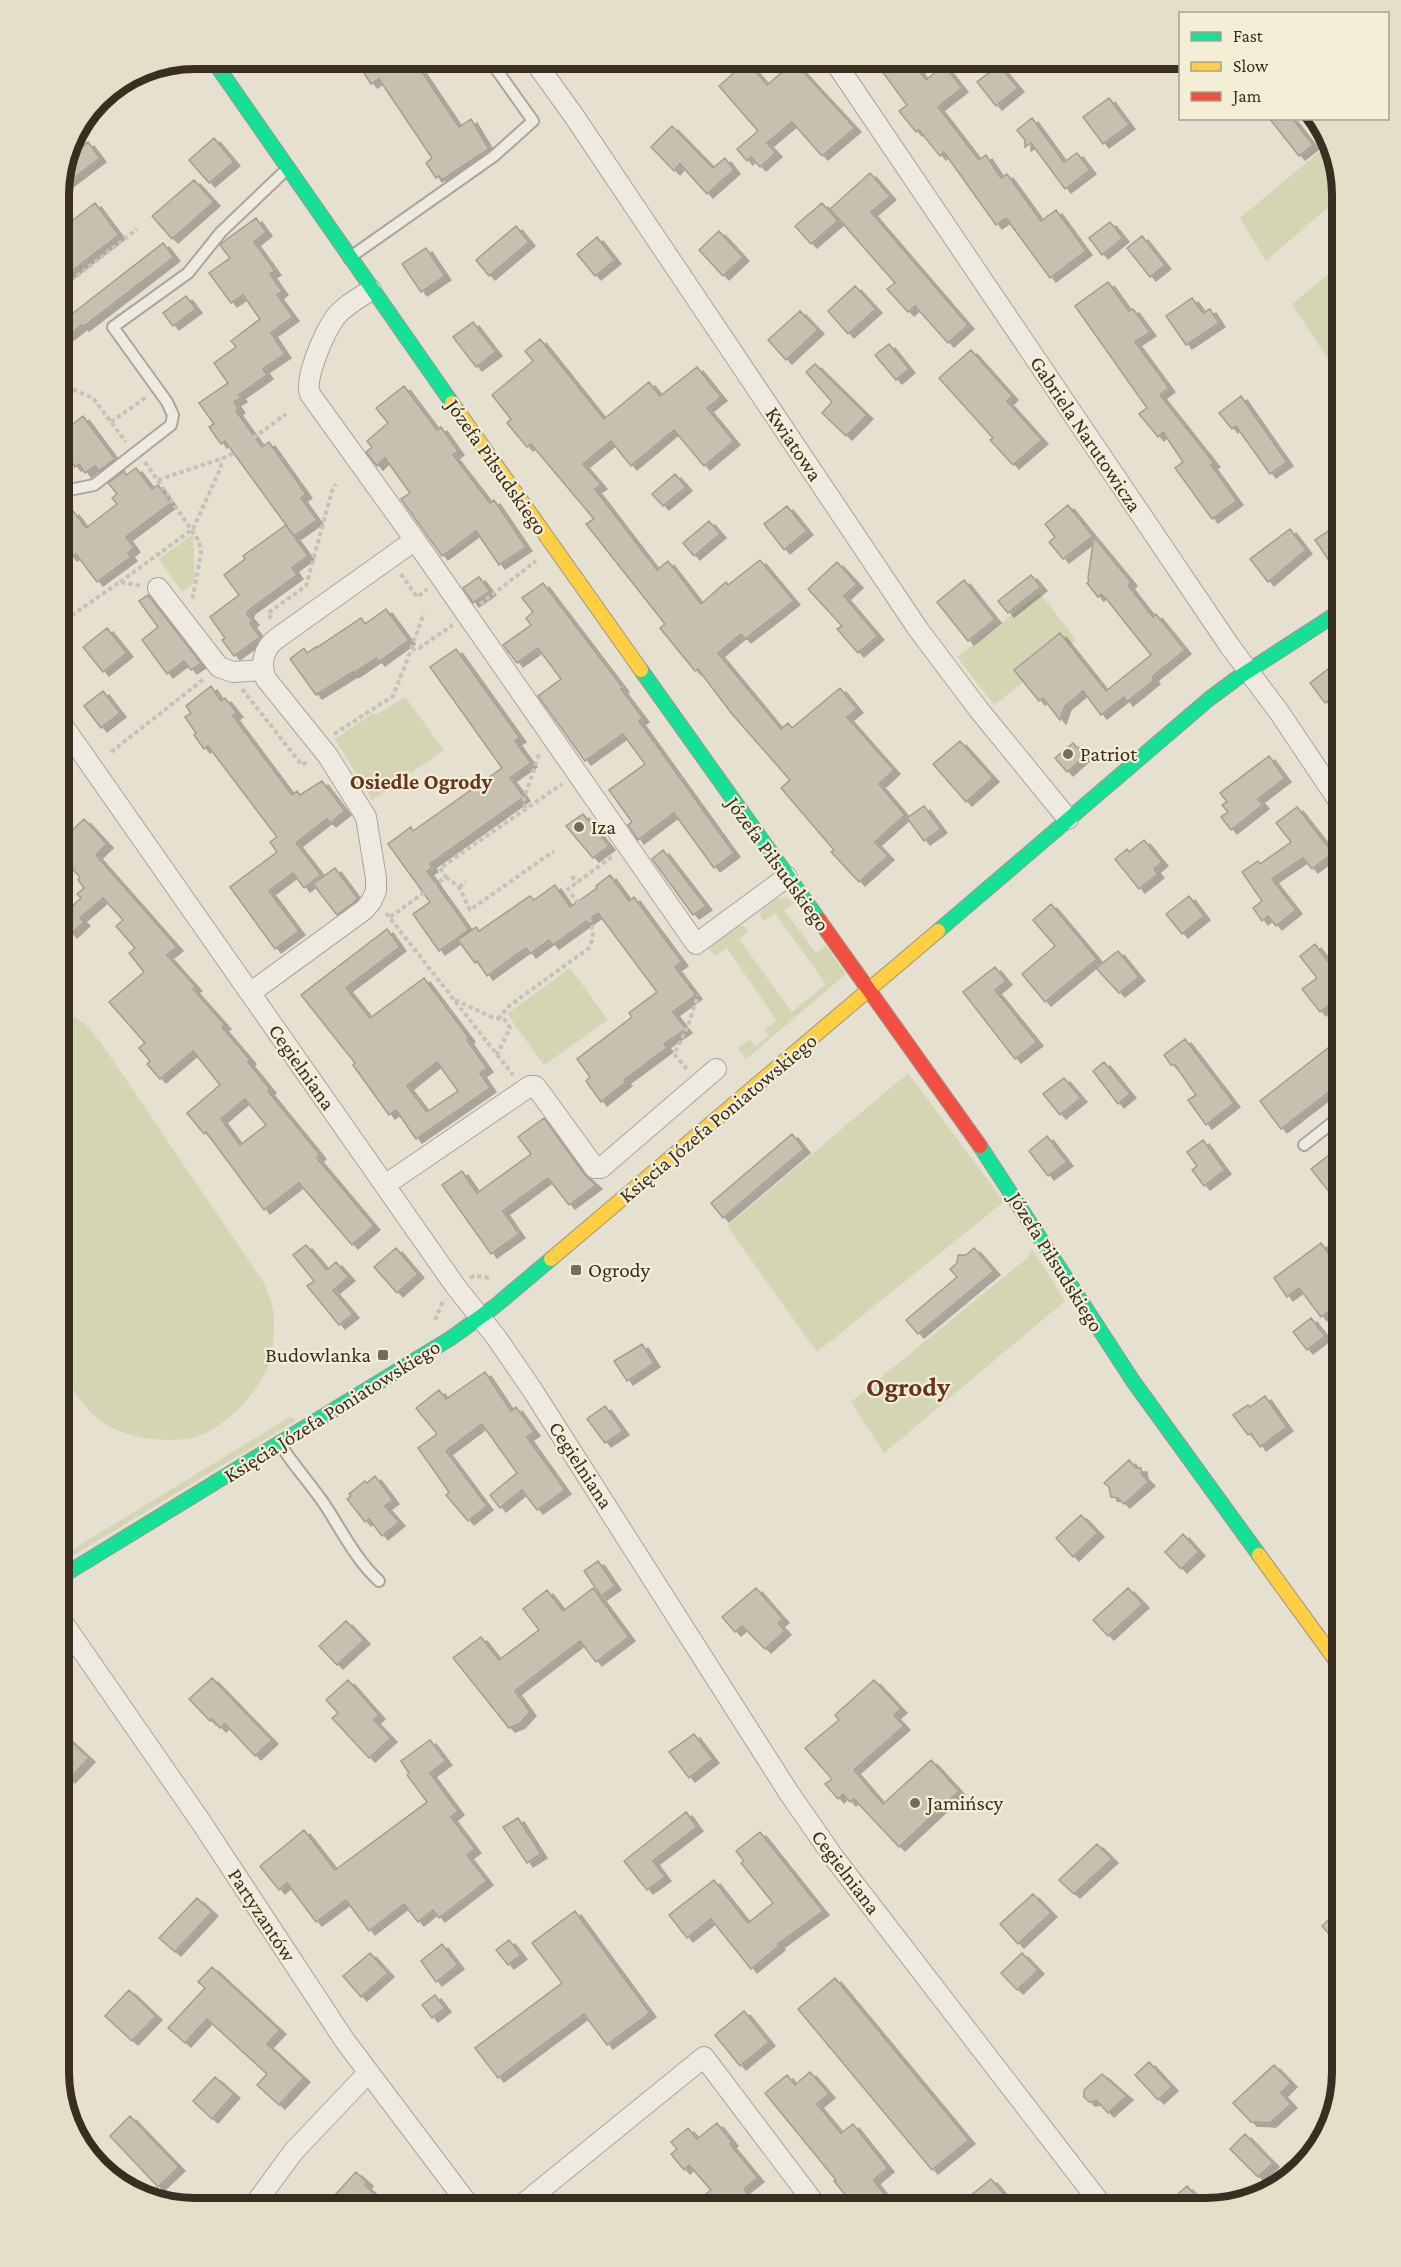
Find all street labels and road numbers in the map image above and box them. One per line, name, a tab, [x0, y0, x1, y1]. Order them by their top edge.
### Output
street label: Gabriela Narutowicza	[1025, 352, 1147, 517]
street label: Józefa Piłsudskiego	[440, 393, 553, 539]
street label: Kwiatowa	[761, 402, 828, 486]
street label: Józefa Piłsudskiego	[720, 791, 835, 936]
street label: Cegielniana	[264, 1019, 340, 1115]
street label: Księcia Józefa Poniatowskiego	[614, 1028, 822, 1208]
street label: Józefa Piłsudskiego	[1002, 1186, 1109, 1336]
street label: Księcia Józefa Poniatowskiego	[219, 1334, 445, 1488]
street label: Cegielniana	[544, 1417, 618, 1513]
street label: Cegielniana	[807, 1825, 886, 1919]
street label: Partyzantów	[223, 1864, 301, 1967]

